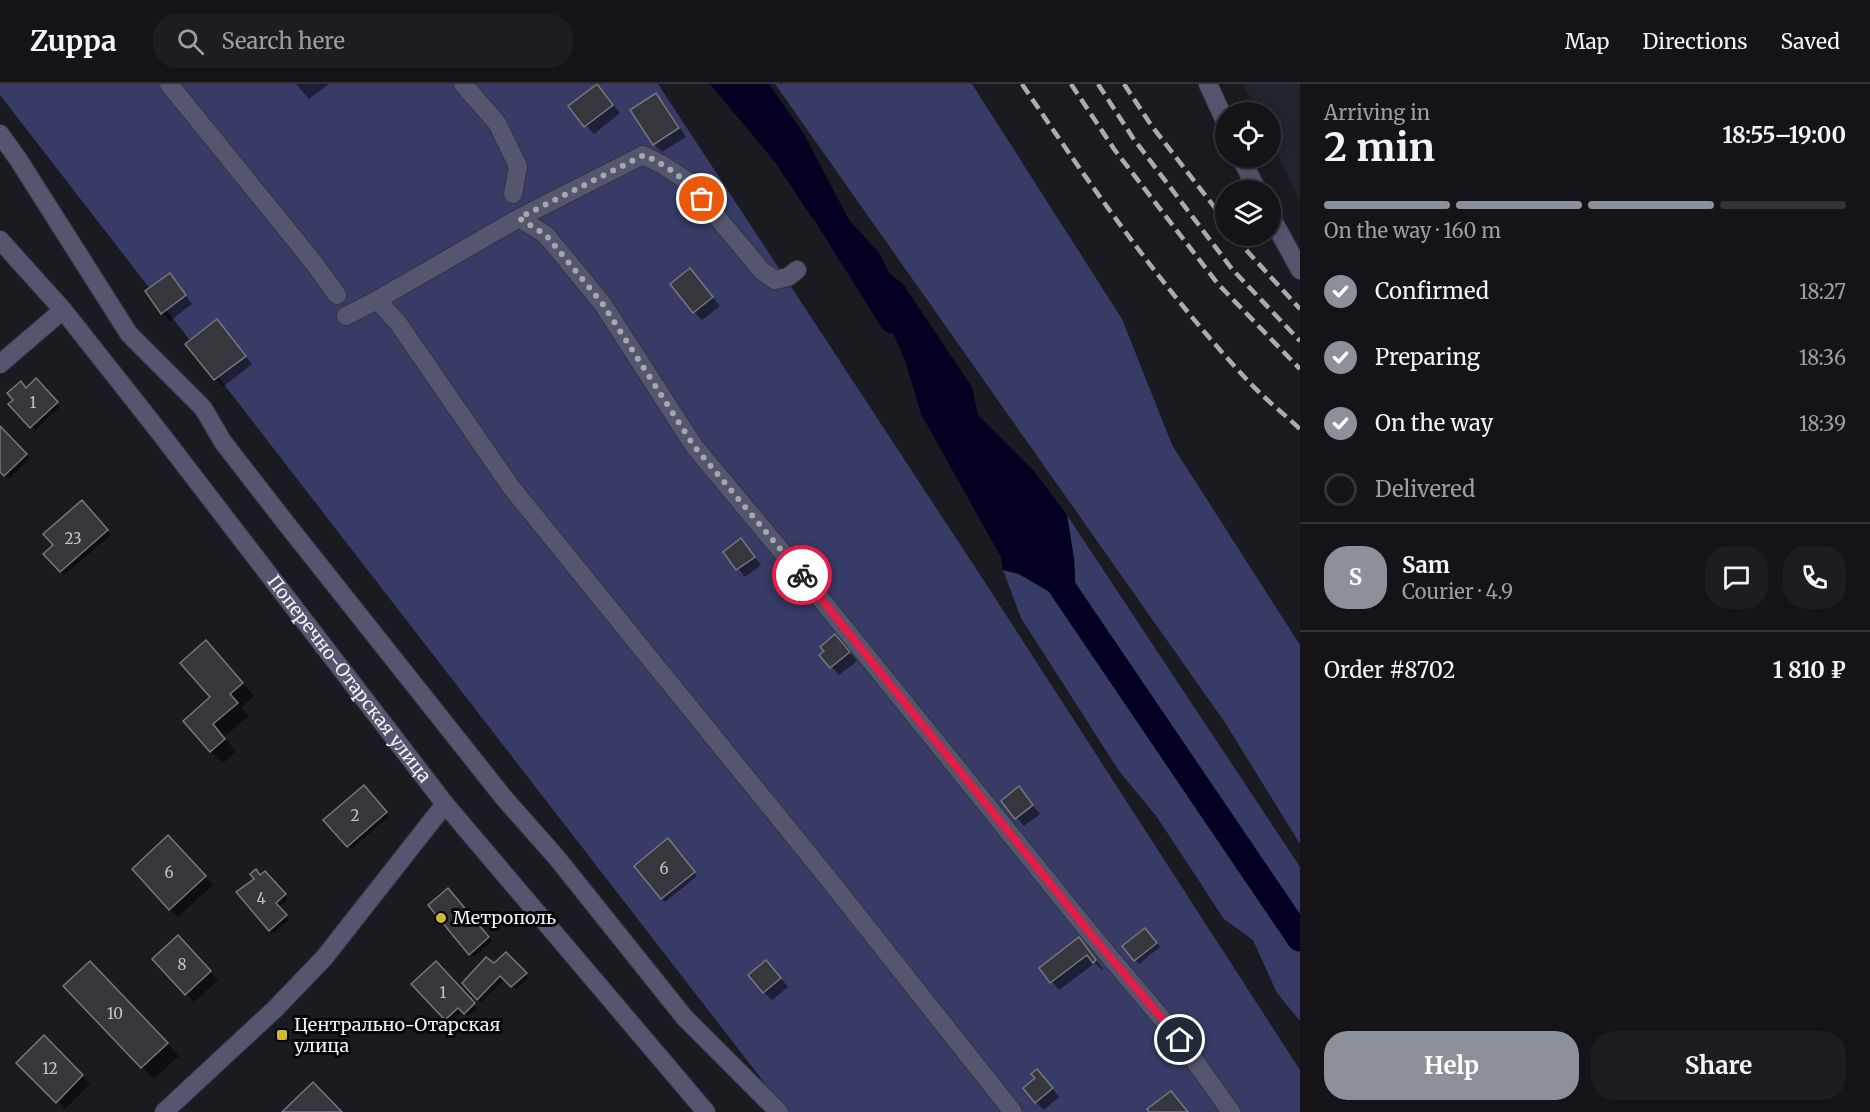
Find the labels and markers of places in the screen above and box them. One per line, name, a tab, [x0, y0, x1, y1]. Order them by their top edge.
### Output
pin	[676, 173, 727, 224]
place label: Метрополь	[453, 906, 556, 929]
marker: Метрополь	[434, 911, 448, 925]
place label: Центрально-Отарская улица	[294, 1013, 501, 1057]
pin	[1154, 1014, 1205, 1065]
marker: Центрально-Отарская улица	[275, 1028, 289, 1042]

